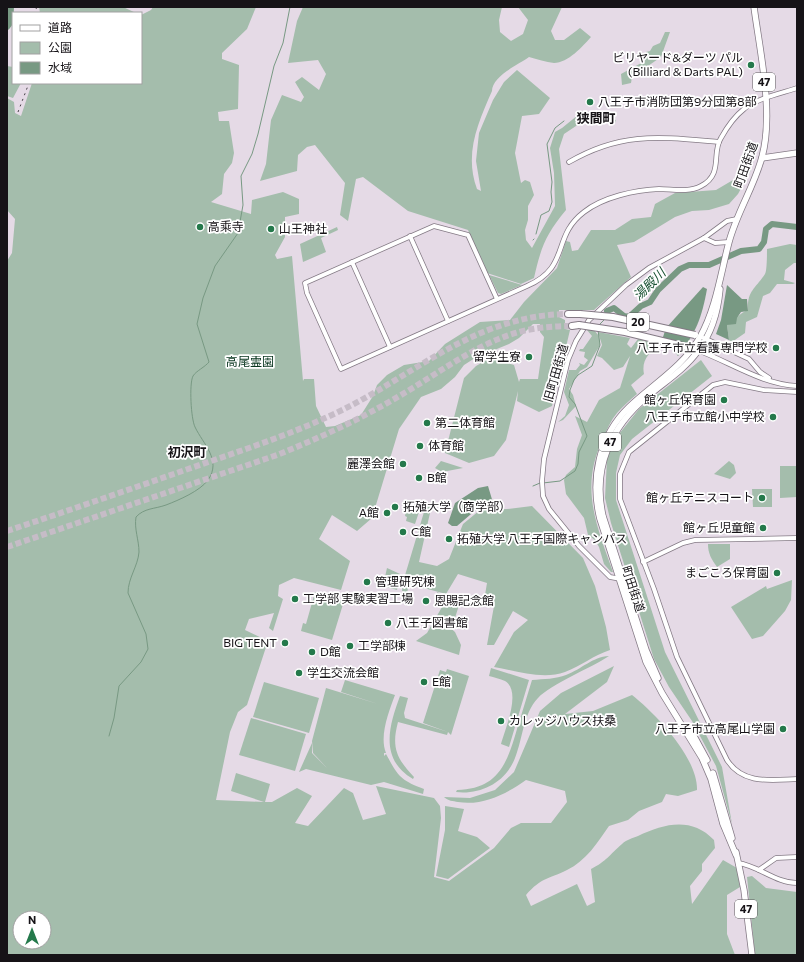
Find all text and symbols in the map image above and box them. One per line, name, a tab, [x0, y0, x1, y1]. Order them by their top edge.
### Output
legend	[12, 12, 142, 84]
text: 道路	[48, 20, 72, 34]
text: 公園	[48, 40, 72, 54]
place label: ビリヤード&ダーツ パル (Billiard & Darts PAL)	[612, 50, 743, 78]
text: 水域	[48, 60, 72, 74]
marker: ビリヤード&ダーツ パル (Billiard & Darts PAL)	[746, 60, 756, 70]
road number: 47	[753, 73, 775, 91]
place label: 八王子市消防団第9分団第8部	[598, 94, 757, 108]
marker: 八王子市消防団第9分団第8部	[585, 97, 595, 107]
district label: 狭間町	[576, 110, 616, 126]
street label: 町田街道	[730, 140, 760, 190]
place label: 高乘寺	[208, 219, 244, 233]
place label: 山王神社	[279, 221, 327, 235]
marker: 高乘寺	[195, 222, 205, 232]
marker: 山王神社	[266, 224, 276, 234]
water label: 湯殿川	[630, 263, 670, 303]
road number: 20	[627, 313, 649, 331]
place label: 八王子市立看護専門学校	[636, 340, 768, 354]
street label: 旧町田街道	[540, 342, 570, 403]
marker: 八王子市立看護専門学校	[771, 343, 781, 353]
place label: 留学生寮	[473, 349, 521, 363]
marker: 留学生寮	[524, 352, 534, 362]
park label: 高尾霊園	[226, 354, 274, 368]
place label: 館ヶ丘保育園	[644, 392, 716, 406]
marker: 館ヶ丘保育園	[719, 395, 729, 405]
place label: 八王子市立館小中学校	[645, 409, 765, 423]
marker: 八王子市立館小中学校	[768, 412, 778, 422]
place label: 第二体育館	[435, 415, 495, 429]
marker: 第二体育館	[422, 418, 432, 428]
road number: 47	[599, 433, 621, 451]
place label: 体育館	[428, 438, 464, 452]
marker: 体育館	[415, 441, 425, 451]
district label: 初沢町	[167, 444, 207, 460]
place label: 麗澤会館	[347, 456, 395, 470]
marker: 麗澤会館	[398, 459, 408, 469]
place label: B館	[427, 470, 447, 484]
marker: B館	[414, 473, 424, 483]
place label: 館ヶ丘テニスコート	[646, 490, 754, 504]
marker: 館ヶ丘テニスコート	[757, 493, 767, 503]
place label: 拓殖大学（商学部）	[403, 499, 511, 513]
marker: 拓殖大学（商学部）	[390, 502, 400, 512]
place label: A館	[359, 505, 379, 519]
marker: A館	[382, 508, 392, 518]
place label: 館ヶ丘児童館	[683, 520, 755, 534]
marker: 館ヶ丘児童館	[758, 523, 768, 533]
place label: C館	[411, 524, 431, 538]
marker: C館	[398, 527, 408, 537]
place label: 拓殖大学 八王子国際キャンパス	[457, 531, 627, 545]
marker: 拓殖大学 八王子国際キャンパス	[444, 534, 454, 544]
street label: 町田街道	[620, 564, 648, 614]
place label: まごころ保育園	[685, 565, 769, 579]
marker: まごころ保育園	[772, 568, 782, 578]
place label: 管理研究棟	[375, 574, 435, 588]
marker: 管理研究棟	[362, 577, 372, 587]
place label: 工学部 実験実習工場	[303, 591, 413, 605]
place label: 恩賜記念館	[434, 593, 494, 607]
marker: 工学部 実験実習工場	[290, 594, 300, 604]
marker: 恩賜記念館	[421, 596, 431, 606]
place label: 八王子図書館	[396, 615, 468, 629]
marker: 八王子図書館	[383, 618, 393, 628]
place label: BIG TENT	[223, 635, 277, 649]
marker: BIG TENT	[280, 638, 290, 648]
place label: 工学部棟	[358, 638, 406, 652]
marker: 工学部棟	[345, 641, 355, 651]
place label: D館	[320, 644, 341, 658]
marker: D館	[307, 647, 317, 657]
place label: 学生交流会館	[307, 665, 379, 679]
marker: 学生交流会館	[294, 668, 304, 678]
place label: E館	[432, 674, 451, 688]
marker: E館	[419, 677, 429, 687]
place label: カレッジハウス扶桑	[509, 713, 616, 727]
marker: カレッジハウス扶桑	[496, 716, 506, 726]
place label: 八王子市立高尾山学園	[655, 721, 775, 735]
marker: 八王子市立高尾山学園	[778, 724, 788, 734]
road number: 47	[735, 900, 757, 918]
north arrow	[12, 910, 52, 950]
text: N	[28, 913, 36, 926]

